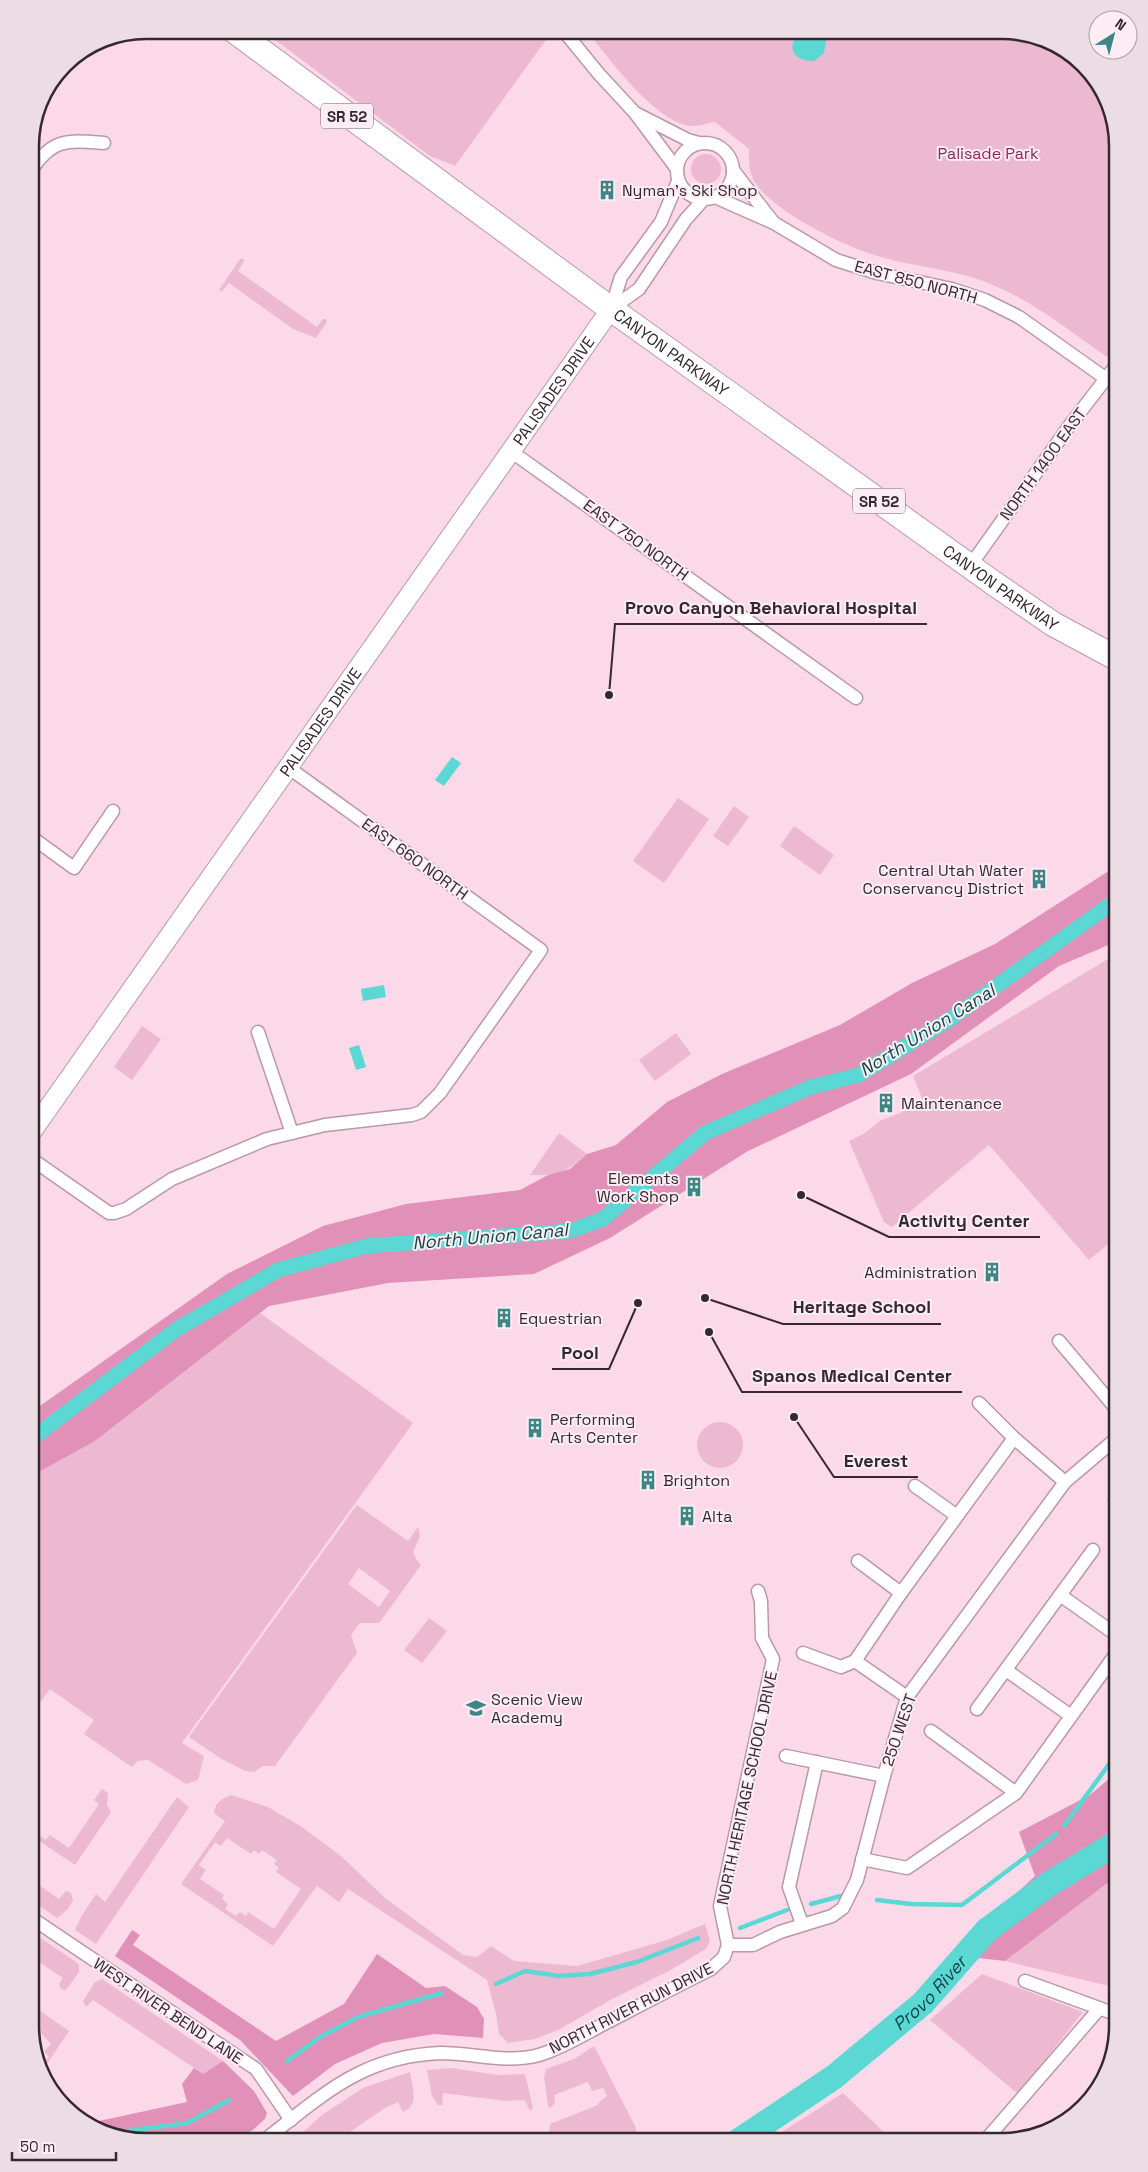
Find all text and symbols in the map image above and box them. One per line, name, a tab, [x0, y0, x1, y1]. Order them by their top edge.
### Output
north arrow	[1088, 10, 1138, 60]
text: N	[1112, 14, 1130, 35]
road number: SR 52	[321, 104, 373, 128]
park label: Palisade Park	[938, 143, 1039, 164]
building icon: Nyman's Ski Shop	[596, 179, 618, 201]
place label: Nyman's Ski Shop	[622, 180, 757, 201]
street label: EAST 850 NORTH	[852, 255, 980, 309]
street label: CANYON PARKWAY	[610, 304, 733, 401]
street label: PALISADES DRIVE	[508, 332, 599, 449]
street label: NORTH 1400 EAST	[995, 403, 1091, 525]
road number: SR 52	[853, 488, 905, 514]
street label: EAST 750 NORTH	[579, 495, 693, 585]
street label: CANYON PARKWAY	[939, 540, 1063, 635]
callout: Provo Canyon Behavioral Hospital	[615, 591, 927, 624]
text: Provo Canyon Behavioral Hospital	[625, 596, 917, 619]
street label: PALISADES DRIVE	[275, 663, 366, 780]
street label: EAST 660 NORTH	[358, 813, 472, 905]
place label: Central Utah Water Conservancy District	[863, 860, 1024, 899]
building icon: Central Utah Water Conservancy District	[1028, 868, 1050, 890]
water label: North Union Canal	[855, 978, 1001, 1081]
building icon: Maintenance	[875, 1092, 897, 1114]
place label: Maintenance	[901, 1093, 1002, 1114]
place label: Elements Work Shop	[597, 1168, 679, 1207]
building icon: Elements Work Shop	[683, 1176, 705, 1198]
callout: Activity Center	[889, 1204, 1040, 1237]
text: Activity Center	[898, 1209, 1030, 1232]
water label: North Union Canal	[411, 1218, 571, 1254]
building icon: Administration	[981, 1261, 1003, 1283]
place label: Administration	[864, 1262, 977, 1283]
callout: Heritage School	[783, 1291, 941, 1324]
text: Heritage School	[793, 1295, 931, 1318]
building icon: Equestrian	[493, 1307, 515, 1329]
place label: Equestrian	[519, 1308, 602, 1329]
callout: Pool	[552, 1336, 609, 1369]
text: Pool	[561, 1341, 599, 1364]
callout: Spanos Medical Center	[742, 1359, 962, 1392]
text: Spanos Medical Center	[752, 1364, 952, 1387]
place label: Performing Arts Center	[550, 1409, 638, 1448]
building icon: Performing Arts Center	[524, 1417, 546, 1439]
callout: Everest	[834, 1444, 918, 1477]
text: Everest	[844, 1449, 908, 1472]
building icon: Brighton	[637, 1469, 659, 1491]
place label: Brighton	[663, 1470, 730, 1491]
building icon: Alta	[676, 1505, 698, 1527]
place label: Alta	[702, 1506, 733, 1527]
street label: NORTH HERITAGE SCHOOL DRIVE	[712, 1669, 782, 1907]
place label: Scenic View Academy	[491, 1689, 583, 1728]
street label: 250 WEST	[877, 1691, 921, 1769]
school or university icon: Scenic View Academy	[465, 1697, 487, 1719]
water label: Provo River	[888, 1949, 972, 2035]
street label: WEST RIVER BEND LANE	[89, 1953, 247, 2069]
street label: NORTH RIVER RUN DRIVE	[545, 1957, 717, 2059]
scale bar	[12, 2130, 116, 2162]
text: 50 m	[20, 2137, 55, 2156]

